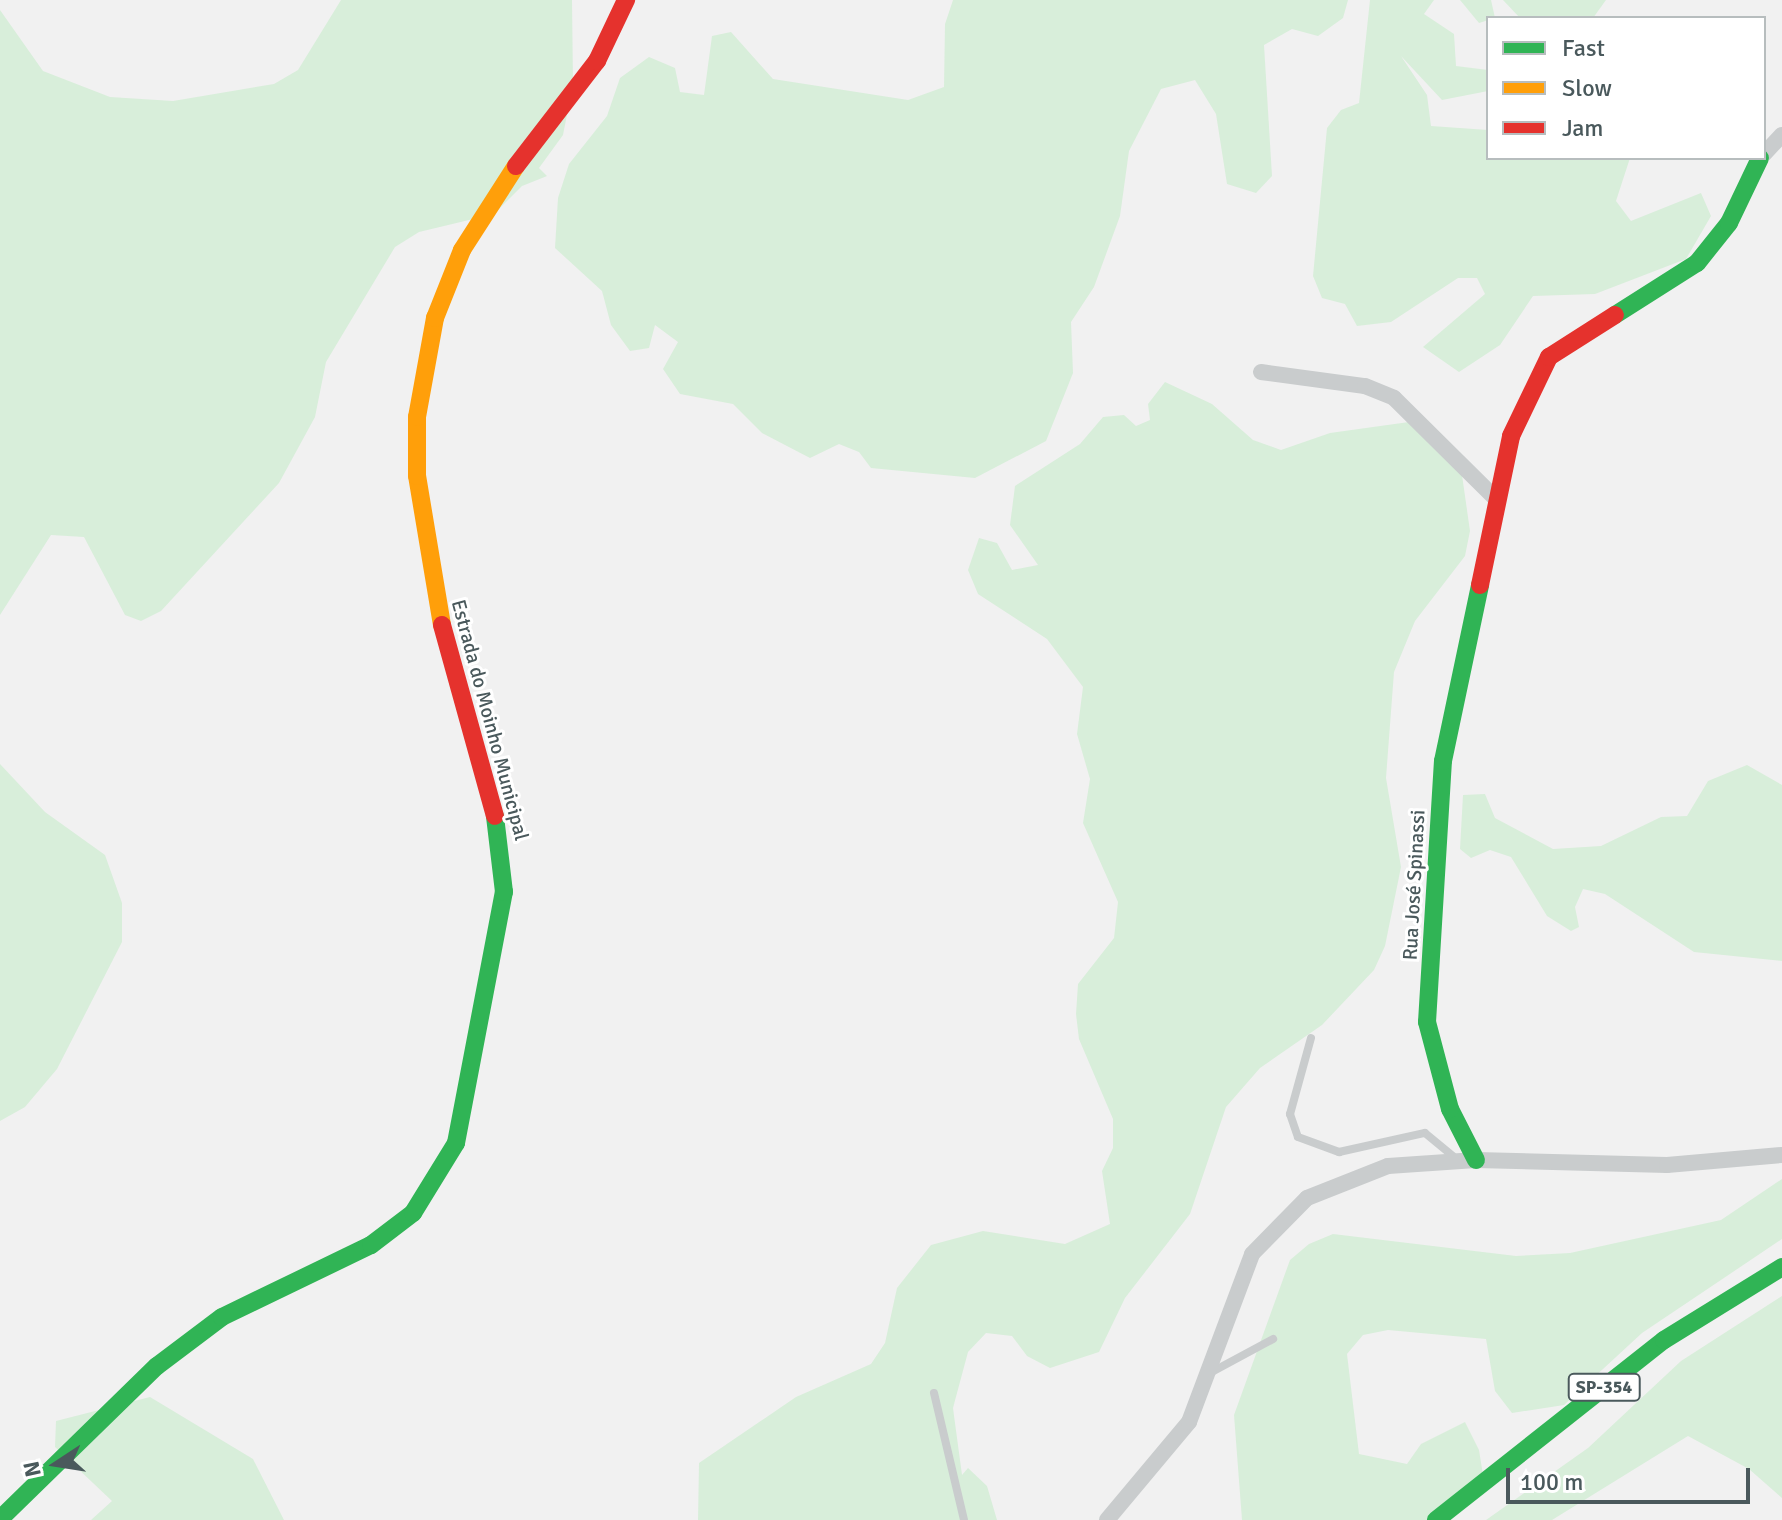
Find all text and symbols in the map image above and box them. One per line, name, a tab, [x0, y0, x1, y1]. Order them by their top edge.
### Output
legend	[1486, 16, 1766, 160]
text: Fast	[1562, 33, 1605, 63]
text: Slow	[1562, 73, 1612, 103]
text: Jam	[1562, 113, 1603, 143]
street label: Estrada do Moinho Municipal	[446, 597, 534, 843]
street label: Rua José Spinassi	[1398, 809, 1430, 961]
road number: SP-354	[1566, 1373, 1642, 1401]
north arrow	[16, 1424, 96, 1504]
scale bar	[1510, 1452, 1754, 1502]
text: N	[17, 1459, 47, 1479]
text: 100 m	[1520, 1467, 1583, 1497]

